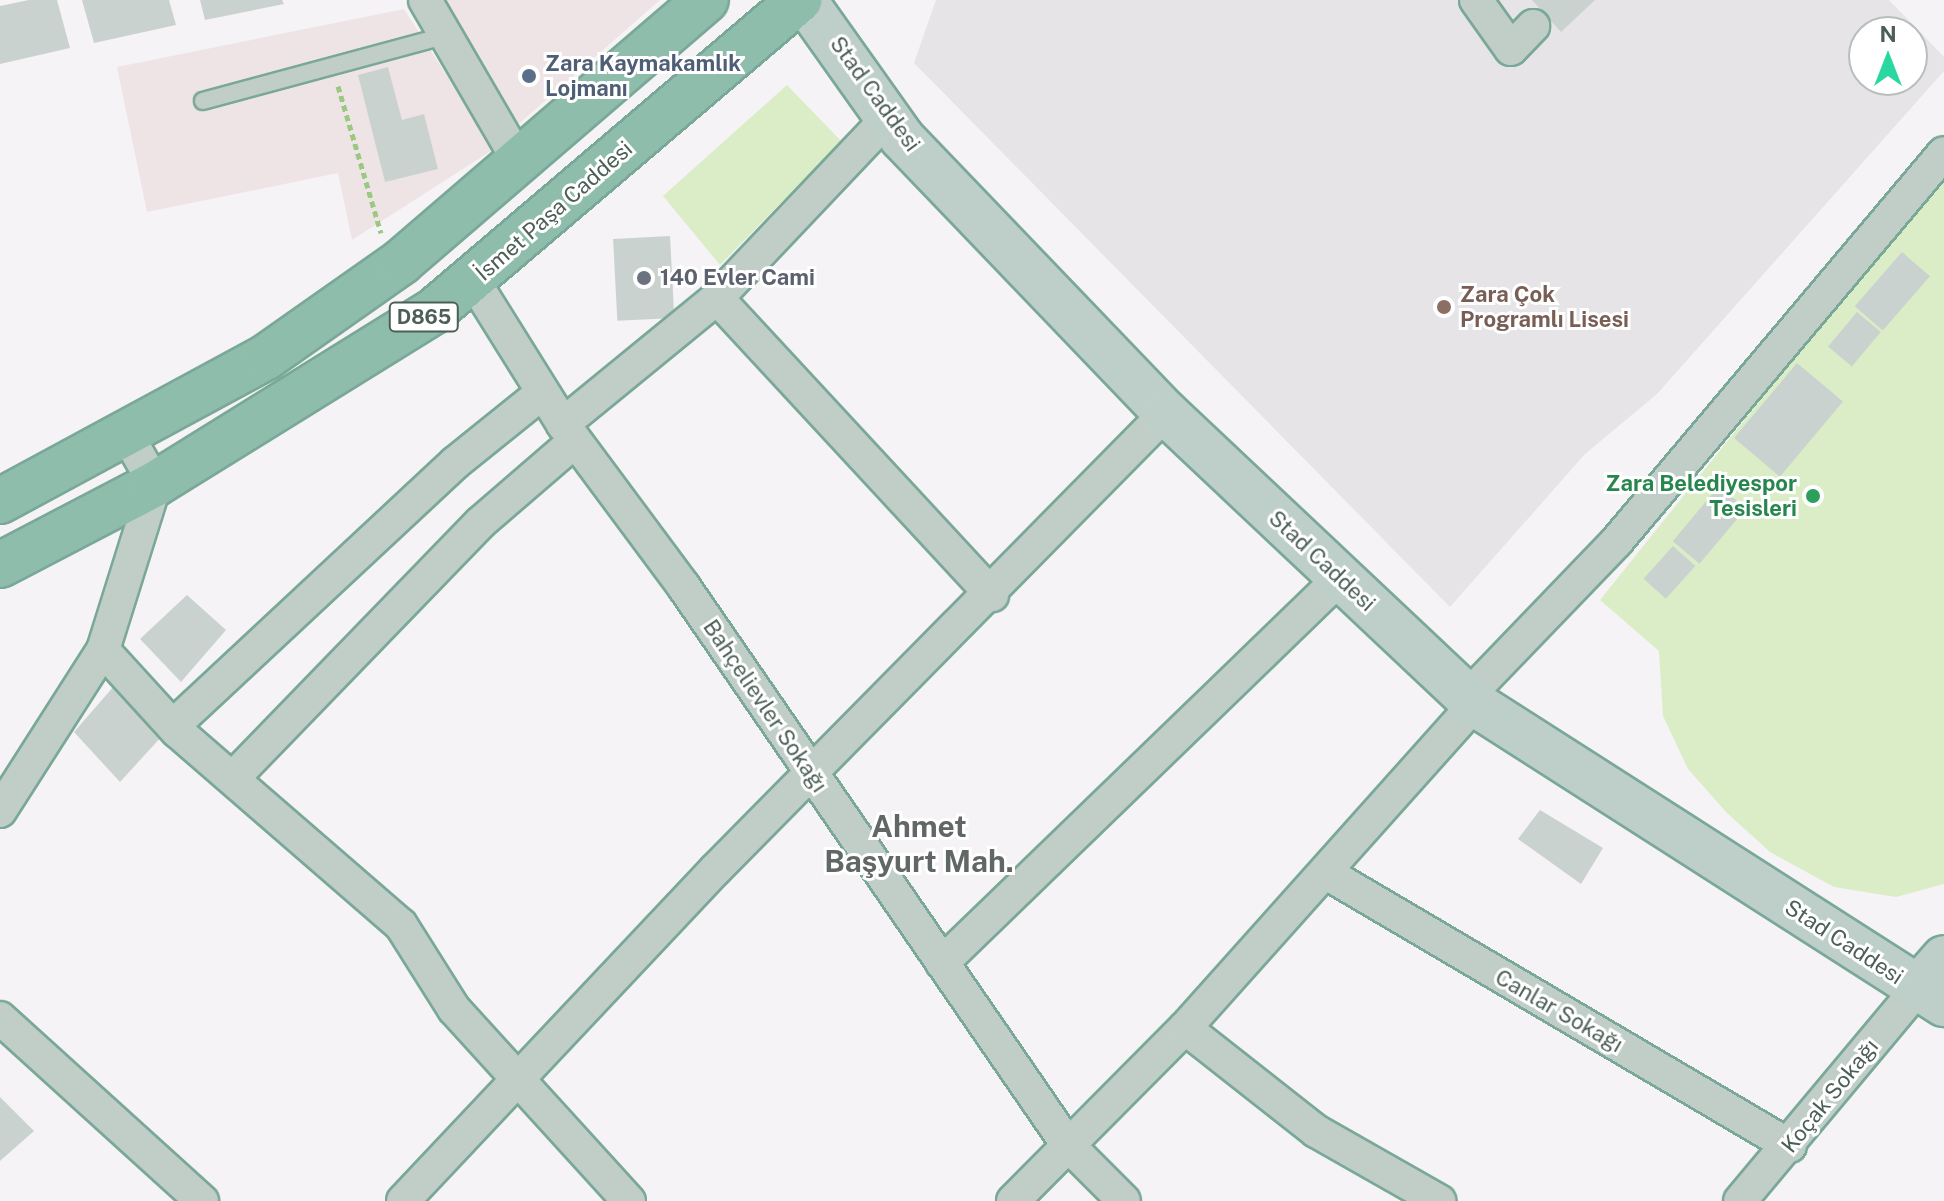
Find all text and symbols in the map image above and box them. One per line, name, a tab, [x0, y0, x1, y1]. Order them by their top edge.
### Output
north arrow	[1848, 16, 1928, 96]
text: N	[1879, 21, 1897, 47]
street label: Stad Caddesi	[824, 31, 926, 157]
place label: Zara Kaymakamlık Lojmanı	[545, 50, 741, 102]
marker: Zara Kaymakamlık Lojmanı	[520, 67, 538, 85]
street label: İsmet Paşa Caddesi	[470, 136, 638, 286]
place label: 140 Evler Cami	[660, 265, 815, 291]
marker: 140 Evler Cami	[635, 269, 653, 287]
place label: Zara Çok Programlı Lisesi	[1460, 281, 1629, 332]
marker: Zara Çok Programlı Lisesi	[1435, 298, 1453, 316]
road number: D865	[388, 301, 460, 333]
place label: Zara Belediyespor Tesisleri	[1605, 470, 1797, 522]
marker: Zara Belediyespor Tesisleri	[1804, 487, 1822, 505]
street label: Stad Caddesi	[1263, 505, 1381, 617]
street label: Bahçelievler Sokağı	[697, 615, 833, 797]
district label: Ahmet Başyurt Mah.	[824, 808, 1014, 878]
street label: Stad Caddesi	[1780, 894, 1908, 990]
street label: Canlar Sokağı	[1491, 964, 1627, 1058]
street label: Koçak Sokağı	[1776, 1034, 1884, 1158]

